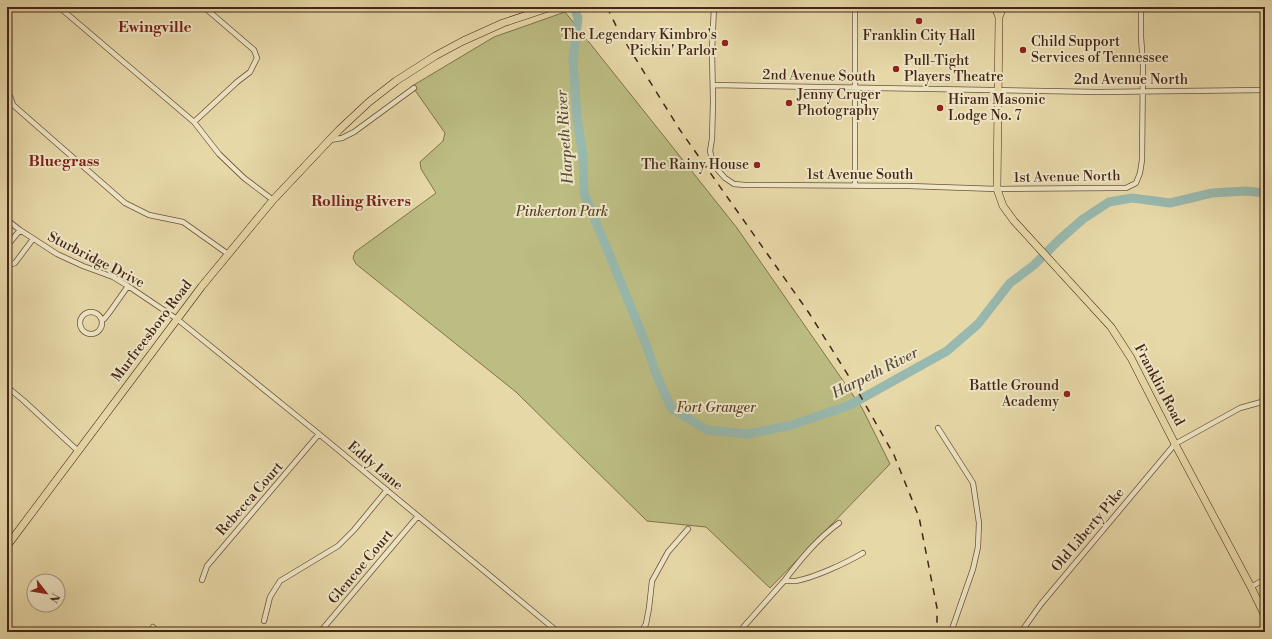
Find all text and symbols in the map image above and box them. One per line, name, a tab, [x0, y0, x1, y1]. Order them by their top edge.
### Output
marker: Franklin City Hall	[914, 16, 924, 26]
district label: Ewingville	[118, 18, 192, 37]
place label: The Legendary Kimbro's Pickin' Parlor	[561, 26, 717, 60]
place label: Franklin City Hall	[862, 27, 976, 45]
place label: Child Support Services of Tennessee	[1031, 33, 1169, 67]
marker: The Legendary Kimbro's Pickin' Parlor	[720, 38, 730, 48]
marker: Child Support Services of Tennessee	[1018, 45, 1028, 55]
place label: Pull-Tight Players Theatre	[904, 52, 1003, 86]
marker: Pull-Tight Players Theatre	[891, 64, 901, 74]
street label: 2nd Avenue South	[762, 66, 877, 86]
street label: 2nd Avenue North	[1074, 71, 1189, 89]
place label: Jenny Cruger Photography	[796, 86, 881, 120]
water label: Harpeth River	[552, 89, 578, 186]
place label: Hiram Masonic Lodge No. 7	[948, 91, 1046, 125]
marker: Jenny Cruger Photography	[784, 98, 794, 108]
marker: Hiram Masonic Lodge No. 7	[935, 103, 945, 113]
district label: Bluegrass	[28, 152, 100, 171]
place label: The Rainy House	[641, 156, 749, 174]
marker: The Rainy House	[752, 160, 762, 170]
street label: 1st Avenue South	[807, 166, 914, 184]
street label: 1st Avenue North	[1013, 167, 1121, 187]
district label: Rolling Rivers	[311, 192, 411, 211]
park label: Pinkerton Park	[515, 203, 608, 221]
street label: Sturbridge Drive	[44, 228, 148, 292]
street label: Murfreesboro Road	[108, 276, 196, 386]
street label: Franklin Road	[1130, 341, 1188, 429]
water label: Harpeth River	[828, 343, 922, 403]
place label: Battle Ground Academy	[969, 377, 1059, 411]
marker: Battle Ground Academy	[1062, 389, 1072, 399]
park label: Fort Granger	[676, 399, 757, 417]
street label: Eddy Lane	[343, 438, 407, 494]
street label: Rebecca Court	[213, 458, 287, 540]
street label: Old Liberty Pike	[1048, 484, 1128, 576]
street label: Glencoe Court	[325, 526, 397, 608]
north arrow	[26, 573, 66, 613]
text: N	[45, 590, 62, 605]

